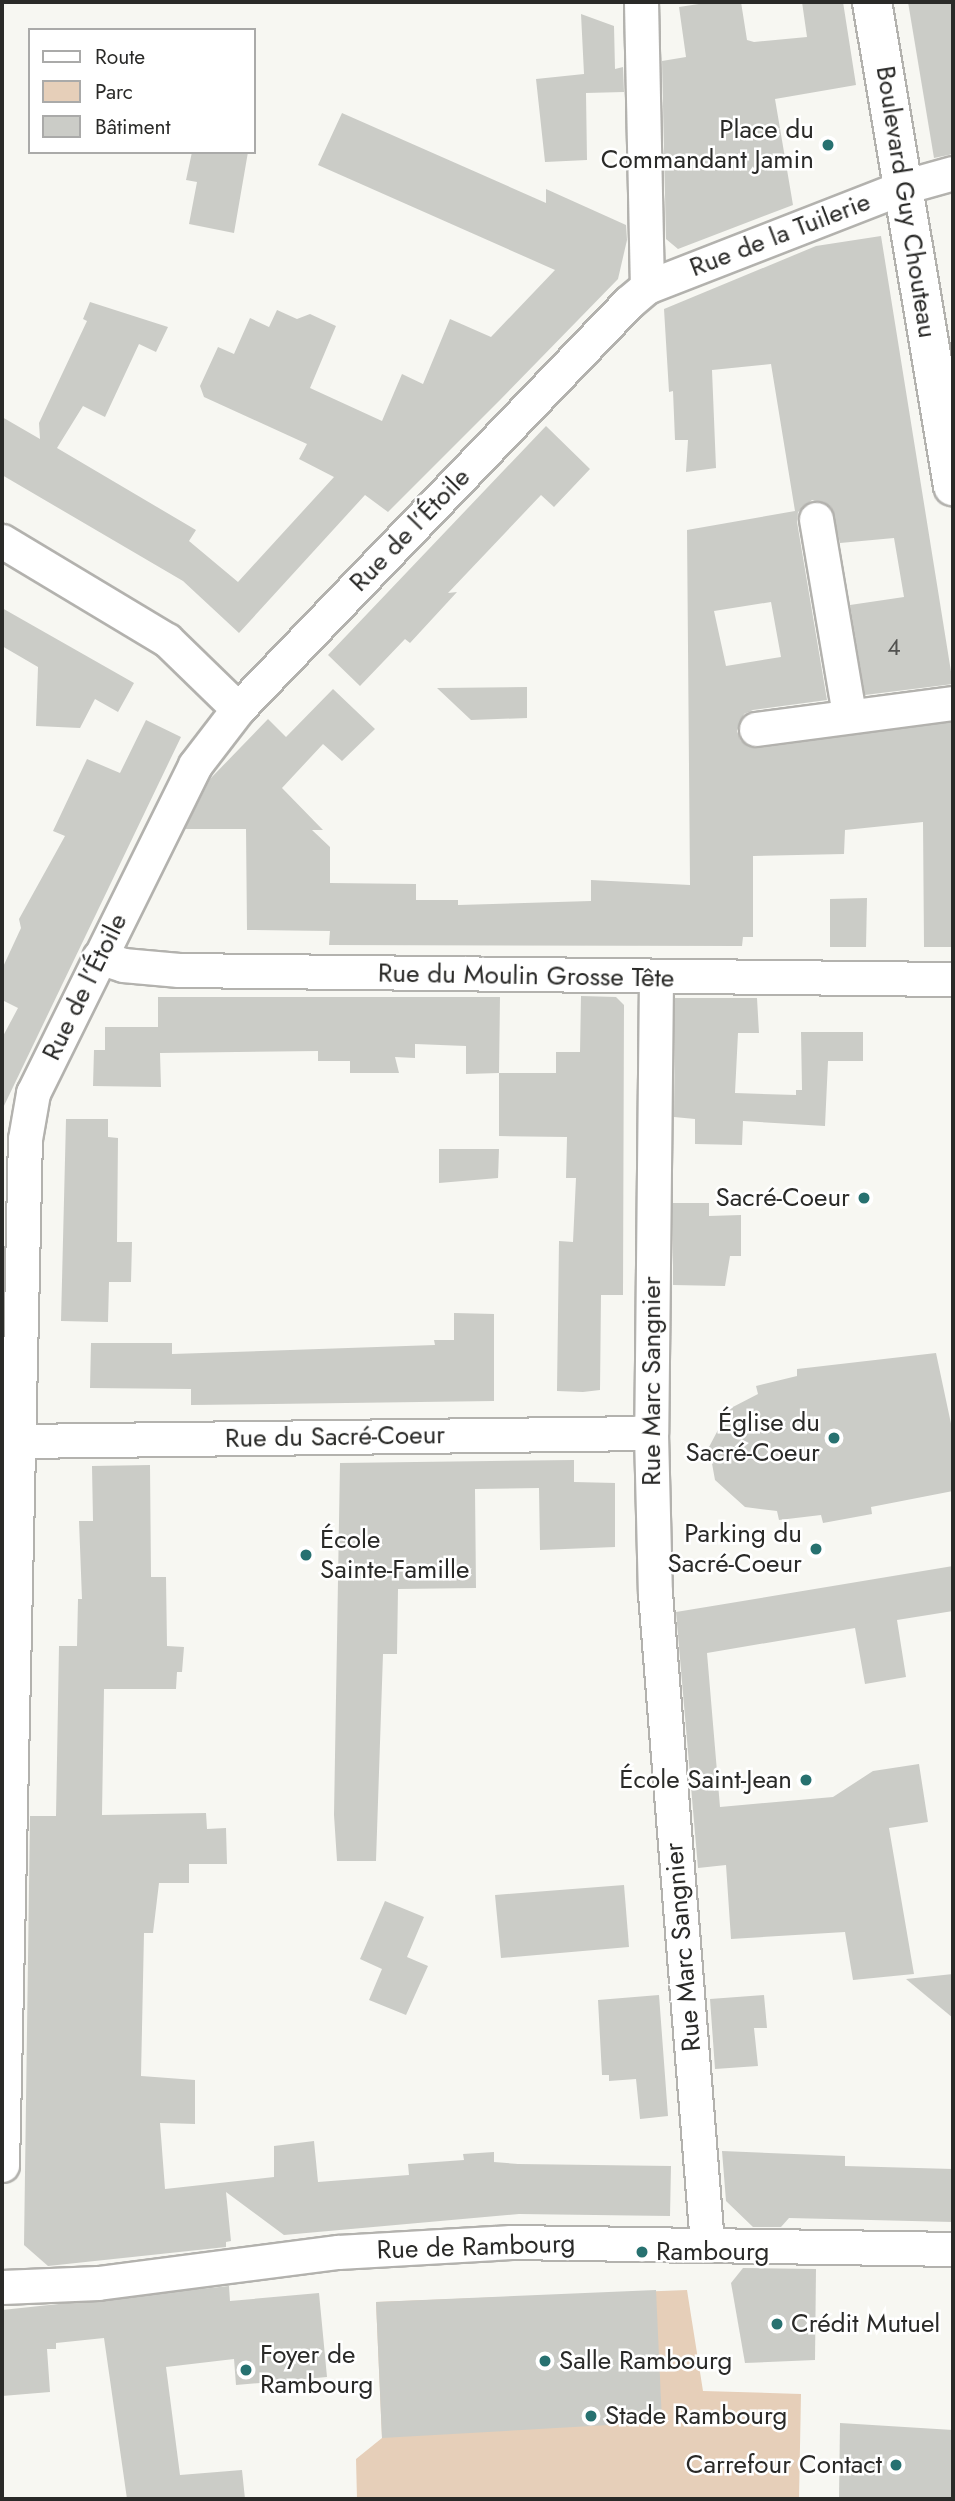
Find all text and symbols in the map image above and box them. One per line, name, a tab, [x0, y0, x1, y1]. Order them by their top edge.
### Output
legend	[28, 28, 256, 154]
text: Route	[95, 42, 145, 72]
street label: Boulevard Guy Chouteau	[869, 64, 943, 340]
text: Parc	[95, 77, 133, 107]
text: Bâtiment	[95, 112, 171, 142]
place label: Place du Commandant Jamin	[601, 114, 814, 176]
marker: Place du Commandant Jamin	[820, 137, 836, 153]
street label: Rue de la Tuilerie	[685, 186, 875, 284]
street label: Rue de l’Étoile	[343, 462, 477, 598]
house number: 4	[887, 633, 901, 661]
street label: Rue de l’Étoile	[36, 909, 134, 1065]
street label: Rue du Moulin Grosse Tête	[378, 958, 674, 994]
place label: Sacré-Coeur	[715, 1182, 850, 1214]
marker: Sacré-Coeur	[856, 1190, 872, 1206]
street label: Rue Marc Sangnier	[636, 1276, 668, 1486]
place label: Église du Sacré-Coeur	[685, 1407, 820, 1468]
street label: Rue du Sacré-Coeur	[225, 1419, 445, 1455]
marker: Église du Sacré-Coeur	[826, 1430, 842, 1446]
place label: Parking du Sacré-Coeur	[667, 1518, 802, 1580]
place label: École Sainte-Famille	[320, 1524, 469, 1586]
marker: Parking du Sacré-Coeur	[808, 1541, 824, 1557]
marker: École Sainte-Famille	[298, 1547, 314, 1563]
place label: École Saint-Jean	[619, 1764, 792, 1796]
marker: École Saint-Jean	[798, 1772, 814, 1788]
street label: Rue Marc Sangnier	[658, 1841, 708, 2053]
street label: Rue de Rambourg	[376, 2228, 576, 2266]
place label: Rambourg	[656, 2236, 769, 2268]
marker: Rambourg	[634, 2244, 650, 2260]
place label: Crédit Mutuel	[791, 2308, 940, 2340]
marker: Crédit Mutuel	[769, 2316, 785, 2332]
place label: Foyer de Rambourg	[260, 2339, 373, 2400]
place label: Salle Rambourg	[559, 2345, 732, 2377]
marker: Salle Rambourg	[537, 2353, 553, 2369]
marker: Foyer de Rambourg	[238, 2362, 254, 2378]
place label: Stade Rambourg	[605, 2400, 787, 2432]
marker: Stade Rambourg	[583, 2408, 599, 2424]
place label: Carrefour Contact	[686, 2449, 882, 2481]
marker: Carrefour Contact	[888, 2457, 904, 2473]

